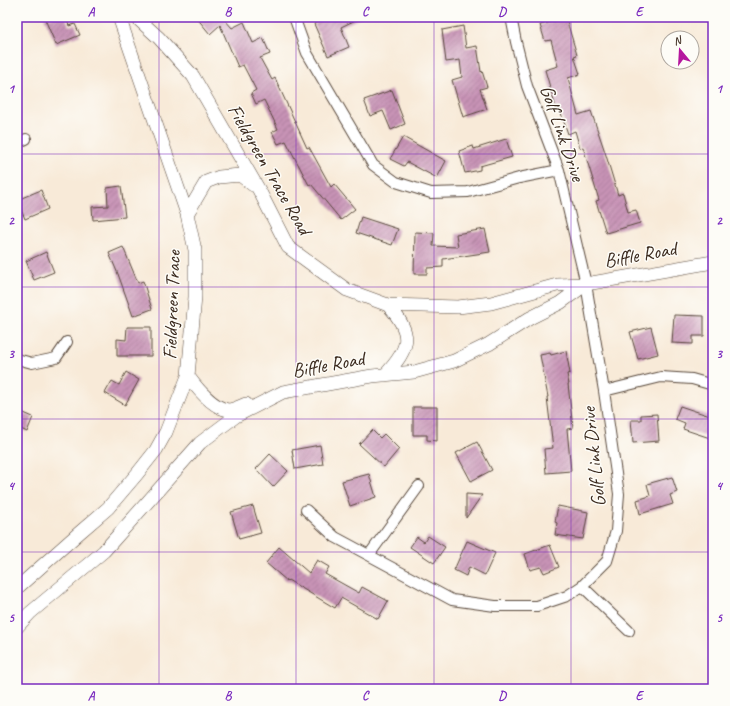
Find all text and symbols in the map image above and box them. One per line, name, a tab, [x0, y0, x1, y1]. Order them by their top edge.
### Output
text: A	[88, 4, 96, 20]
text: B	[225, 4, 233, 20]
text: C	[362, 4, 370, 20]
text: D	[498, 4, 507, 20]
text: E	[636, 4, 645, 20]
north arrow	[660, 30, 700, 70]
text: N	[672, 32, 684, 48]
text: 1	[8, 81, 16, 97]
text: 1	[716, 81, 724, 97]
street label: Golf Link Drive	[534, 82, 591, 186]
street label: Fieldgreen Trace Road	[222, 100, 319, 242]
text: 2	[8, 213, 15, 229]
text: 2	[716, 213, 723, 229]
street label: Biffle Road	[602, 235, 681, 273]
street label: Fieldgreen Trace	[157, 249, 186, 360]
street label: Biffle Road	[290, 345, 369, 383]
text: 3	[8, 346, 15, 362]
text: 3	[716, 346, 723, 362]
street label: Golf Link Drive	[576, 405, 611, 508]
text: 4	[8, 478, 16, 494]
text: 4	[716, 478, 724, 494]
text: 5	[8, 610, 15, 626]
text: 5	[716, 610, 723, 626]
text: A	[88, 688, 96, 704]
text: B	[225, 688, 233, 704]
text: C	[362, 688, 370, 704]
text: D	[498, 688, 507, 704]
text: E	[636, 688, 645, 704]

